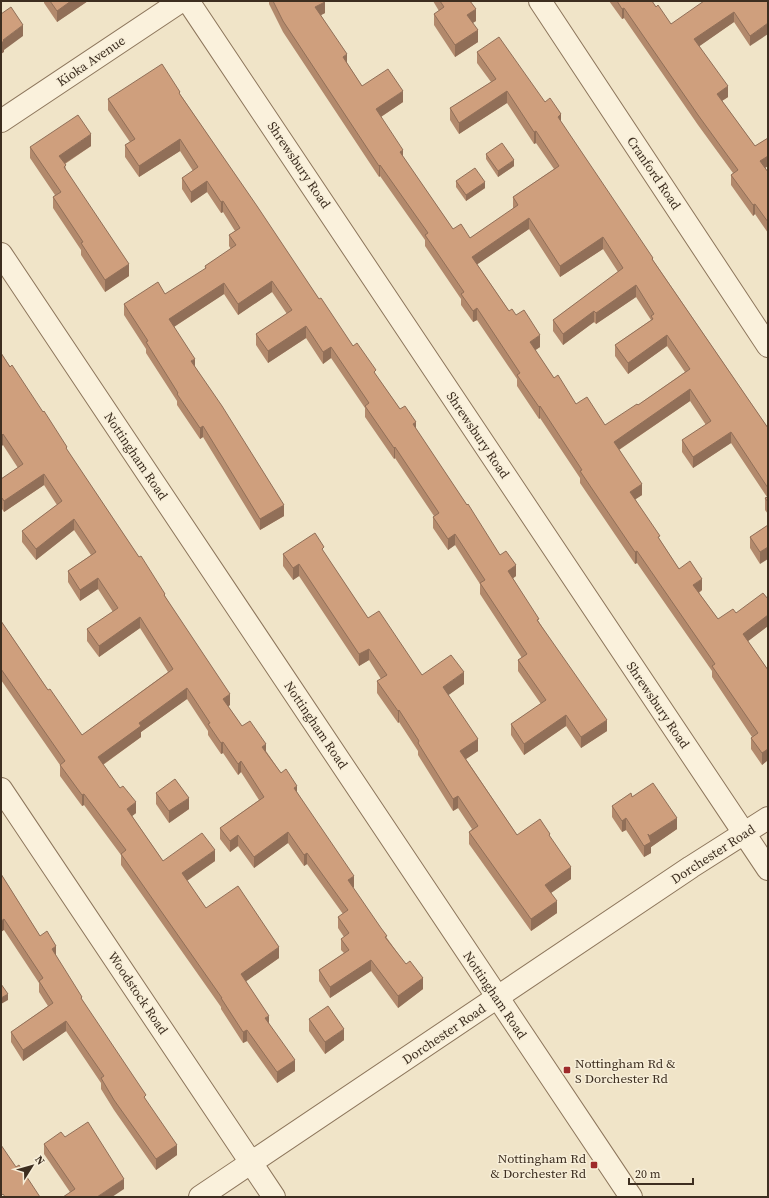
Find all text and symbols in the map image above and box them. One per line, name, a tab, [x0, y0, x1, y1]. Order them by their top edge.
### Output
street label: Kioka Avenue	[53, 32, 129, 90]
street label: Shrewsbury Road	[264, 118, 335, 212]
street label: Cranford Road	[623, 133, 685, 213]
street label: Shrewsbury Road	[443, 388, 514, 482]
street label: Nottingham Road	[100, 409, 172, 504]
street label: Shrewsbury Road	[623, 658, 694, 752]
street label: Nottingham Road	[280, 678, 352, 773]
street label: Dorchester Road	[668, 820, 759, 888]
street label: Woodstock Road	[104, 948, 172, 1038]
street label: Nottingham Road	[459, 948, 531, 1043]
street label: Dorchester Road	[399, 1000, 489, 1068]
place label: Nottingham Rd & S Dorchester Rd	[575, 1055, 676, 1087]
marker: Nottingham Rd & S Dorchester Rd	[562, 1065, 572, 1075]
north arrow	[12, 1146, 52, 1186]
place label: Nottingham Rd & Dorchester Rd	[491, 1150, 587, 1182]
text: N	[31, 1153, 48, 1168]
marker: Nottingham Rd & Dorchester Rd	[589, 1160, 599, 1170]
scale bar	[629, 1160, 693, 1186]
text: 20 m	[635, 1166, 661, 1182]

